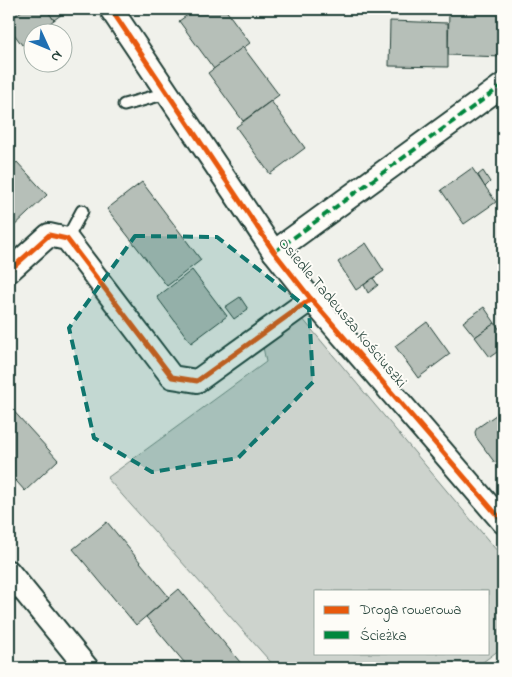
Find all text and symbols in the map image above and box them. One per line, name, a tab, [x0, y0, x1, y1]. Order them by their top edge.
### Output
north arrow	[22, 22, 72, 72]
text: N	[45, 45, 67, 67]
street label: Osiedle Tadeusza Kościuszki	[272, 232, 412, 394]
legend	[314, 590, 490, 654]
text: Droga rowerowa	[359, 599, 461, 622]
text: Ścieżka	[360, 625, 407, 647]

